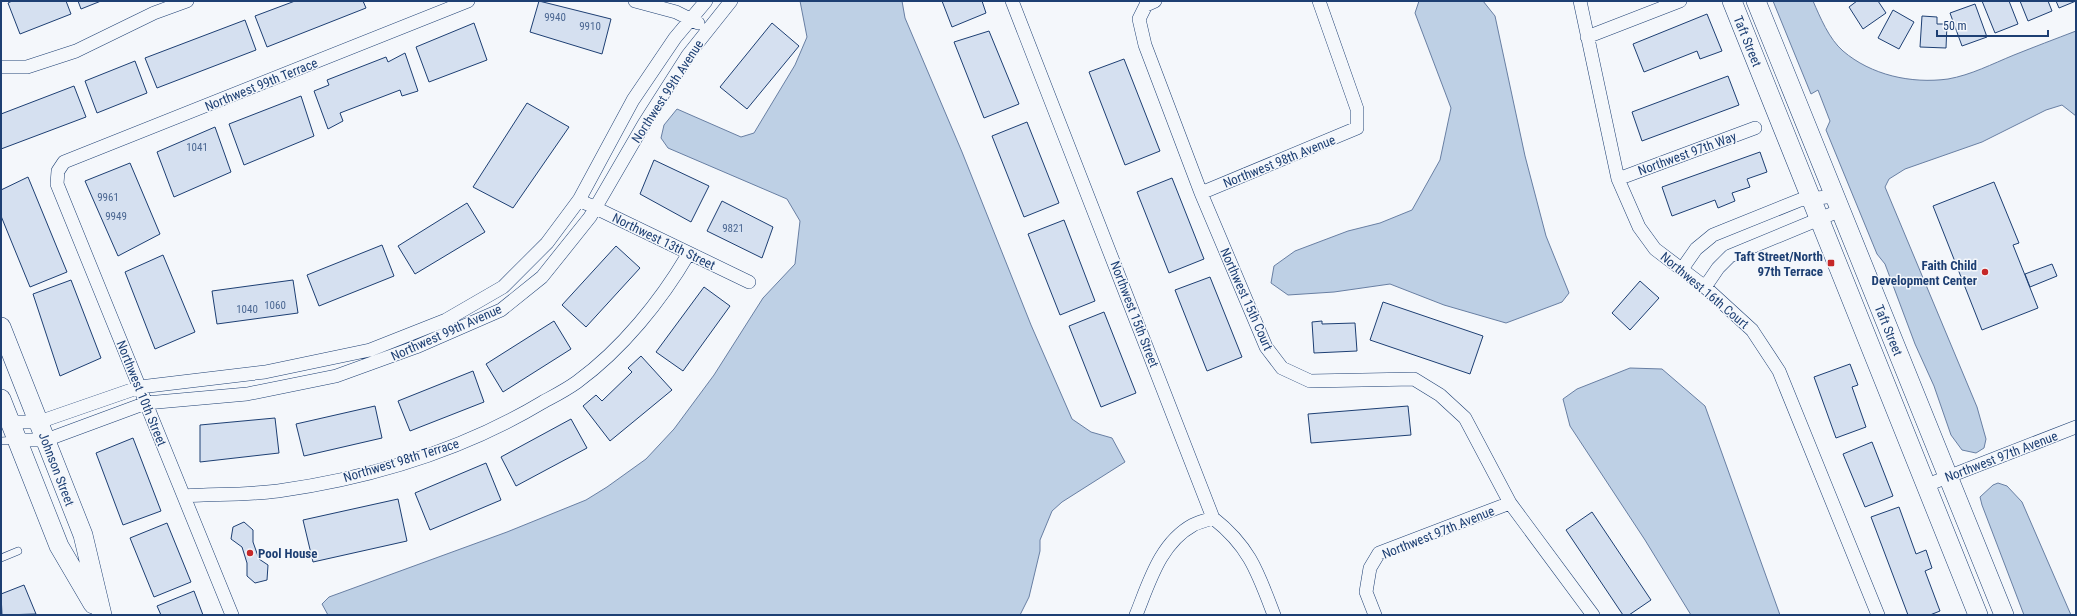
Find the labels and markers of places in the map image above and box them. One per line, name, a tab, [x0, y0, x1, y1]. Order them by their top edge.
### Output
place label: Taft Street/North 97th Terrace	[1734, 249, 1823, 279]
marker: Taft Street/North 97th Terrace	[1826, 258, 1836, 268]
place label: Faith Child Development Center	[1872, 258, 1978, 288]
marker: Faith Child Development Center	[1980, 267, 1990, 277]
place label: Pool House	[258, 546, 317, 561]
marker: Pool House	[245, 548, 255, 558]

